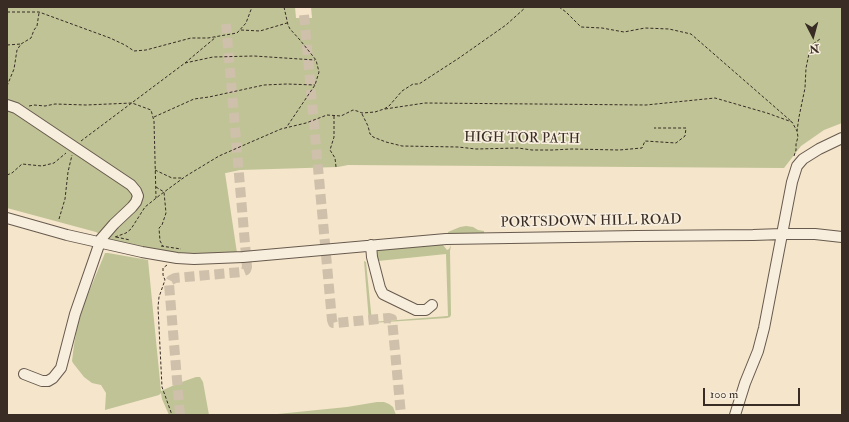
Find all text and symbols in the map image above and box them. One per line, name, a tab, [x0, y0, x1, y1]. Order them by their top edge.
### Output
north arrow	[793, 16, 833, 56]
text: N	[809, 41, 820, 55]
street label: HIGH TOR PATH	[464, 130, 580, 148]
street label: PORTSDOWN HILL ROAD	[500, 212, 682, 232]
scale bar	[705, 380, 802, 406]
text: 100 m	[710, 387, 738, 402]

